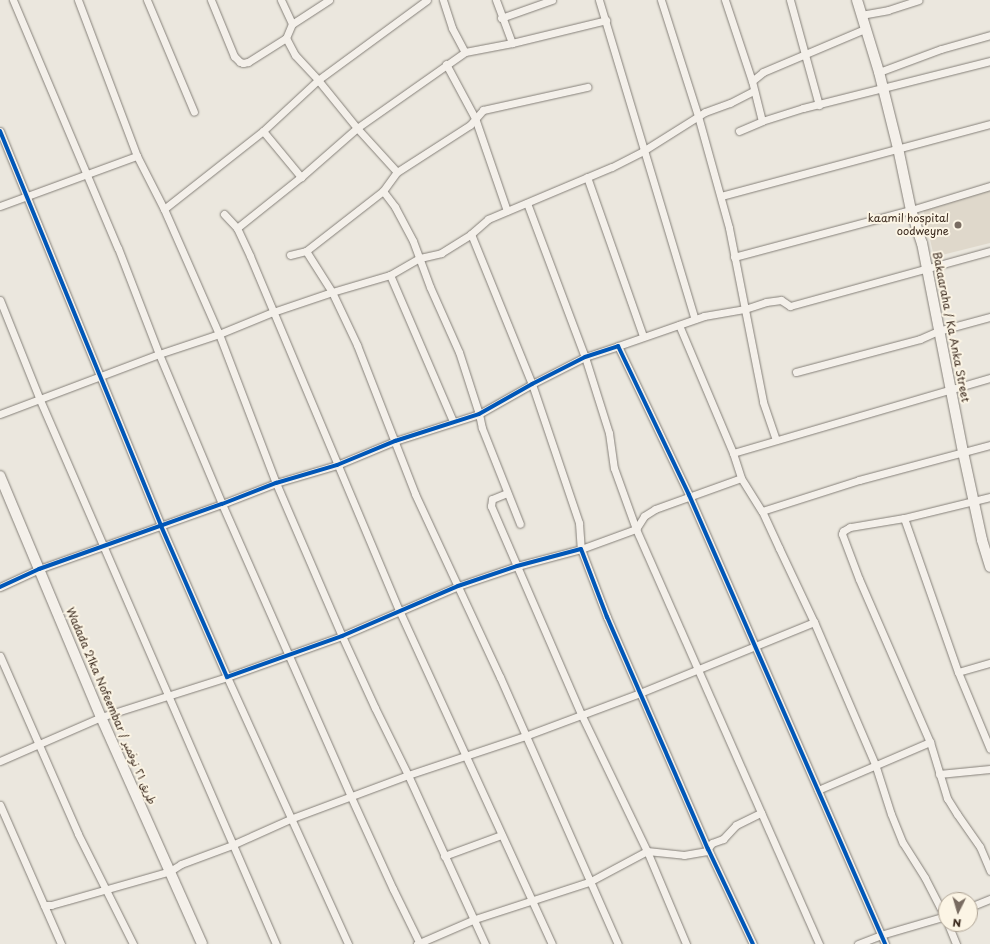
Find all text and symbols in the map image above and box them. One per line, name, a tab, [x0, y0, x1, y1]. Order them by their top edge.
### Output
place label: kaamil hospital oodweyne	[867, 212, 949, 238]
marker: kaamil hospital oodweyne	[952, 219, 964, 231]
street label: Bakaaraha / Ka Anka Street	[930, 251, 972, 403]
street label: Wadada 21ka Nofeembar / طريق ٢١ نوفمبر	[63, 605, 159, 807]
north arrow	[938, 892, 978, 932]
text: N	[952, 915, 962, 932]

